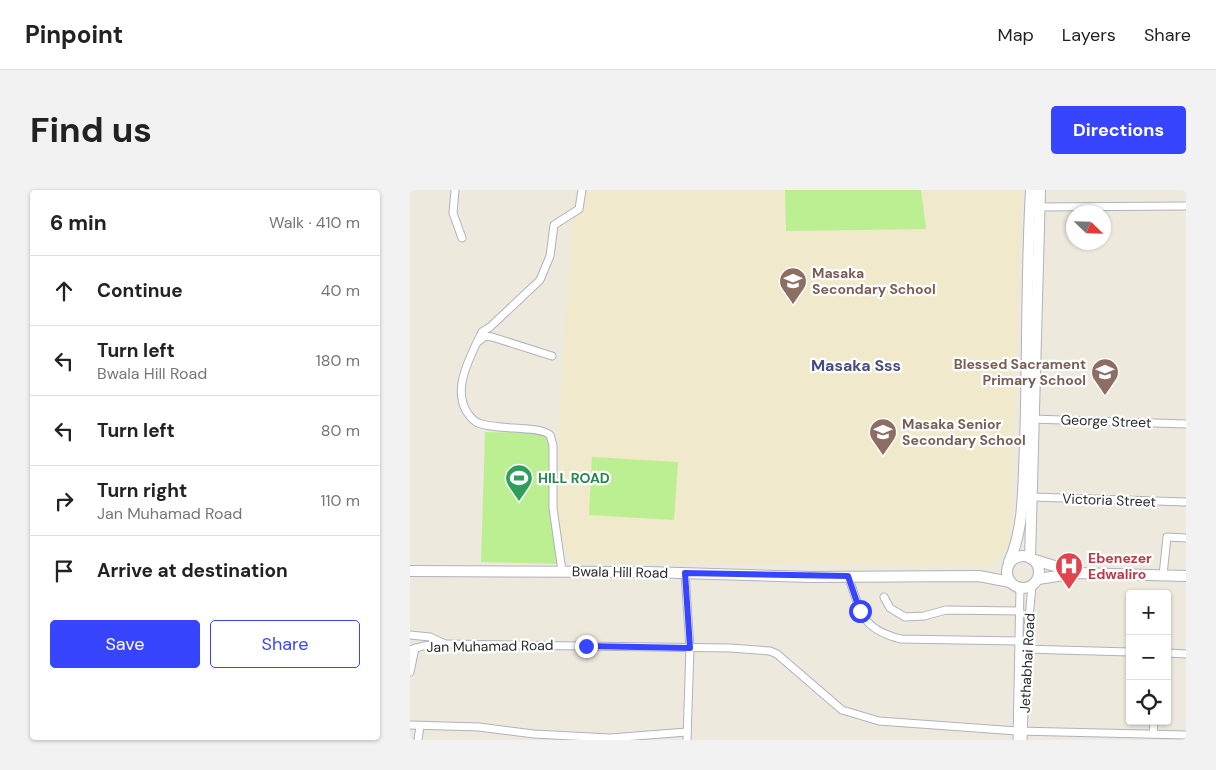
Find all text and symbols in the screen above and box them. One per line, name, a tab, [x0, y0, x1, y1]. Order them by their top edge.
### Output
text: Pinpoint	[25, 19, 123, 50]
text: Map	[998, 23, 1034, 47]
text: Layers	[1062, 23, 1116, 47]
text: Share	[1144, 23, 1191, 47]
button: Directions	[1051, 106, 1186, 154]
text: Find us	[30, 107, 152, 153]
north arrow	[1066, 205, 1111, 250]
text: 6 min	[50, 209, 107, 237]
text: Walk · 410 m	[269, 212, 360, 233]
place label: Masaka Secondary School	[812, 264, 936, 298]
school or university icon: Masaka Secondary School	[778, 266, 808, 305]
icon: ahead	[50, 277, 78, 305]
text: Continue	[97, 278, 183, 303]
text: 40 m	[321, 280, 360, 301]
text: Turn left	[97, 338, 175, 363]
icon: left	[50, 347, 78, 375]
text: 180 m	[316, 350, 360, 371]
district label: Masaka Sss	[811, 355, 901, 376]
place label: Blessed Sacrament Primary School	[954, 355, 1086, 389]
school or university icon: Blessed Sacrament Primary School	[1090, 357, 1120, 396]
text: Bwala Hill Road	[97, 363, 207, 384]
street label: George Street	[1060, 410, 1152, 432]
place label: Masaka Senior Secondary School	[902, 415, 1026, 449]
icon: left	[50, 417, 78, 445]
school or university icon: Masaka Senior Secondary School	[868, 417, 898, 456]
text: Turn left	[97, 418, 175, 443]
text: 80 m	[321, 420, 360, 441]
sports icon: HILL ROAD	[504, 463, 534, 502]
place label: HILL ROAD	[538, 469, 610, 487]
text: Turn right	[97, 478, 187, 503]
icon: right	[50, 487, 78, 515]
street label: Victoria Street	[1062, 489, 1156, 511]
text: 110 m	[321, 490, 360, 511]
text: Jan Muhamad Road	[97, 503, 242, 524]
place label: Ebenezer Edwaliro	[1088, 549, 1152, 583]
hospital icon: Ebenezer Edwaliro	[1054, 551, 1084, 590]
icon: arrive	[50, 557, 78, 585]
text: Arrive at destination	[97, 558, 288, 583]
street label: Bwala Hill Road	[572, 562, 668, 582]
map controls	[1126, 590, 1171, 725]
button: +	[1126, 590, 1171, 635]
route start	[849, 600, 872, 623]
street label: Jethabhai Road	[1015, 613, 1039, 713]
button: Save	[50, 620, 200, 668]
button: Share	[210, 620, 360, 668]
route end	[575, 635, 598, 658]
button: −	[1126, 635, 1171, 680]
street label: Jan Muhamad Road	[426, 636, 554, 656]
button: locate	[1126, 680, 1171, 725]

